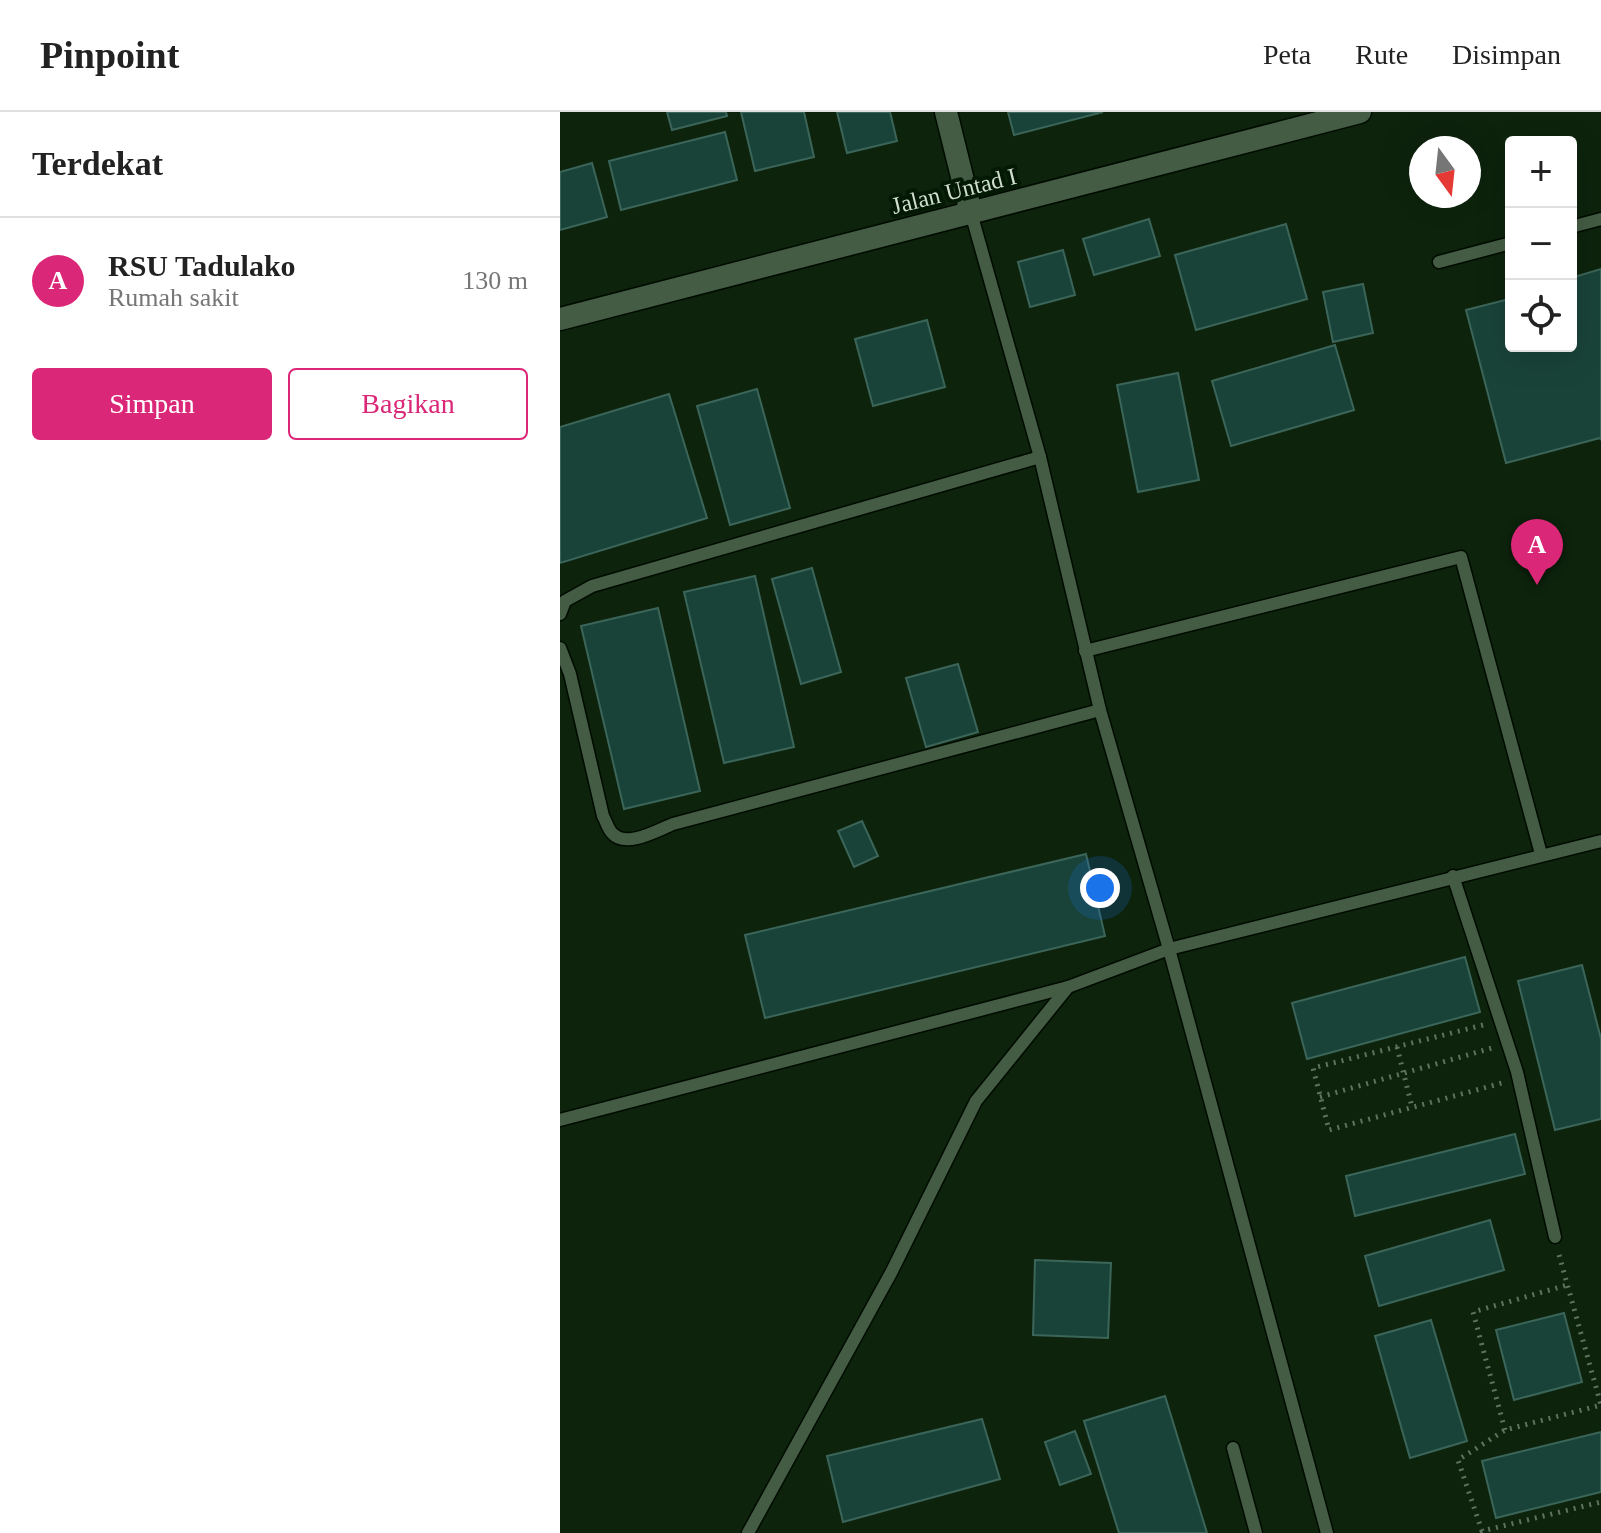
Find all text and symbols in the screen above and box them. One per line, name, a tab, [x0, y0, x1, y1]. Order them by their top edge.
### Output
text: Pinpoint	[40, 34, 179, 76]
text: Peta	[1263, 39, 1311, 70]
text: Rute	[1355, 39, 1408, 70]
text: Disimpan	[1452, 39, 1561, 70]
north arrow	[1409, 136, 1481, 208]
map controls	[1505, 136, 1577, 352]
button: +	[1505, 136, 1577, 208]
text: Terdekat	[32, 145, 163, 182]
street label: Jalan Untad I	[889, 163, 1019, 219]
button: −	[1505, 208, 1577, 280]
text: RSU Tadulako	[108, 249, 296, 282]
text: A	[49, 266, 67, 295]
text: 130 m	[462, 266, 528, 295]
button: locate	[1505, 280, 1577, 352]
text: Rumah sakit	[108, 283, 239, 312]
button: Simpan	[32, 368, 272, 440]
button: Bagikan	[288, 368, 528, 440]
pin: A	[1511, 519, 1563, 585]
your location	[1080, 868, 1120, 908]

